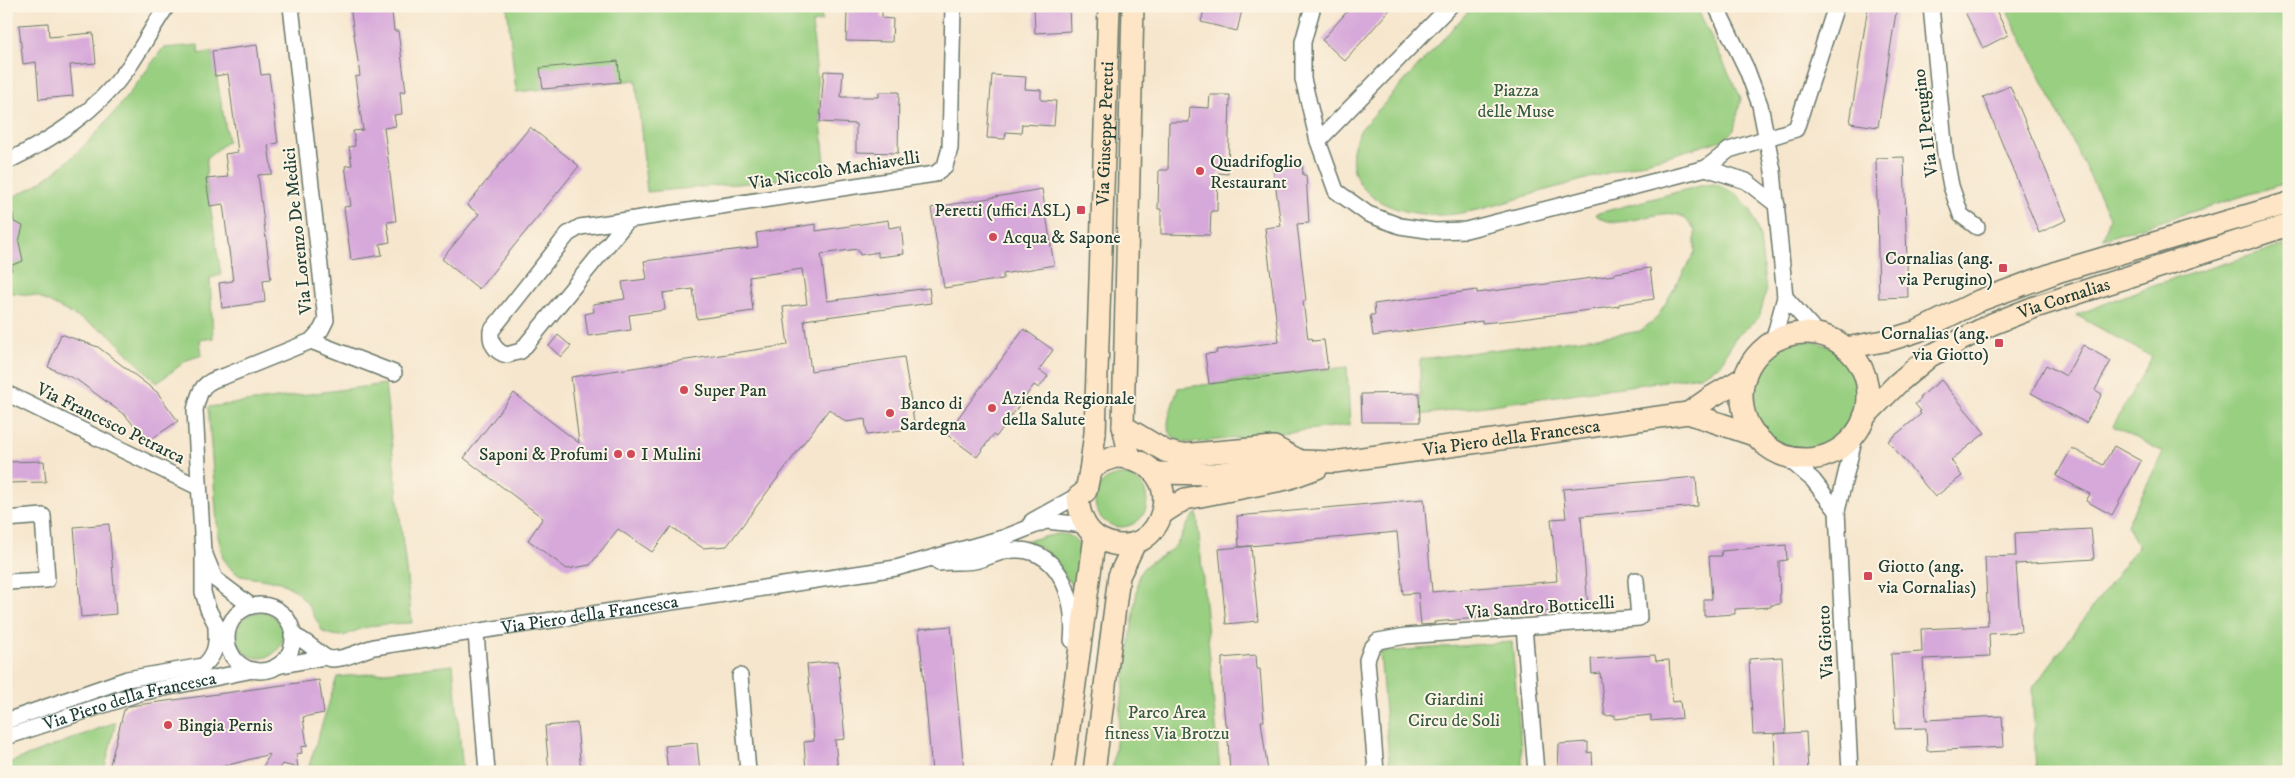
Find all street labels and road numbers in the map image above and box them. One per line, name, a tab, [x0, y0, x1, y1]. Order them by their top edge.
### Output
street label: Via Giuseppe Peretti	[1092, 61, 1119, 207]
street label: Via Il Perugino	[1908, 67, 1944, 179]
street label: Via Lorenzo De Medici	[278, 146, 318, 316]
street label: Via Niccolò Machiavelli	[746, 147, 921, 196]
street label: Via Cornalias	[2014, 274, 2113, 325]
street label: Via Francesco Petrarca	[32, 378, 189, 470]
street label: Via Piero della Francesca	[1420, 415, 1602, 462]
street label: Via Piero della Francesca	[499, 591, 680, 640]
street label: Via Sandro Botticelli	[1464, 592, 1615, 624]
street label: Via Giotto	[1813, 604, 1839, 680]
street label: Via Piero della Francesca	[40, 668, 218, 736]

